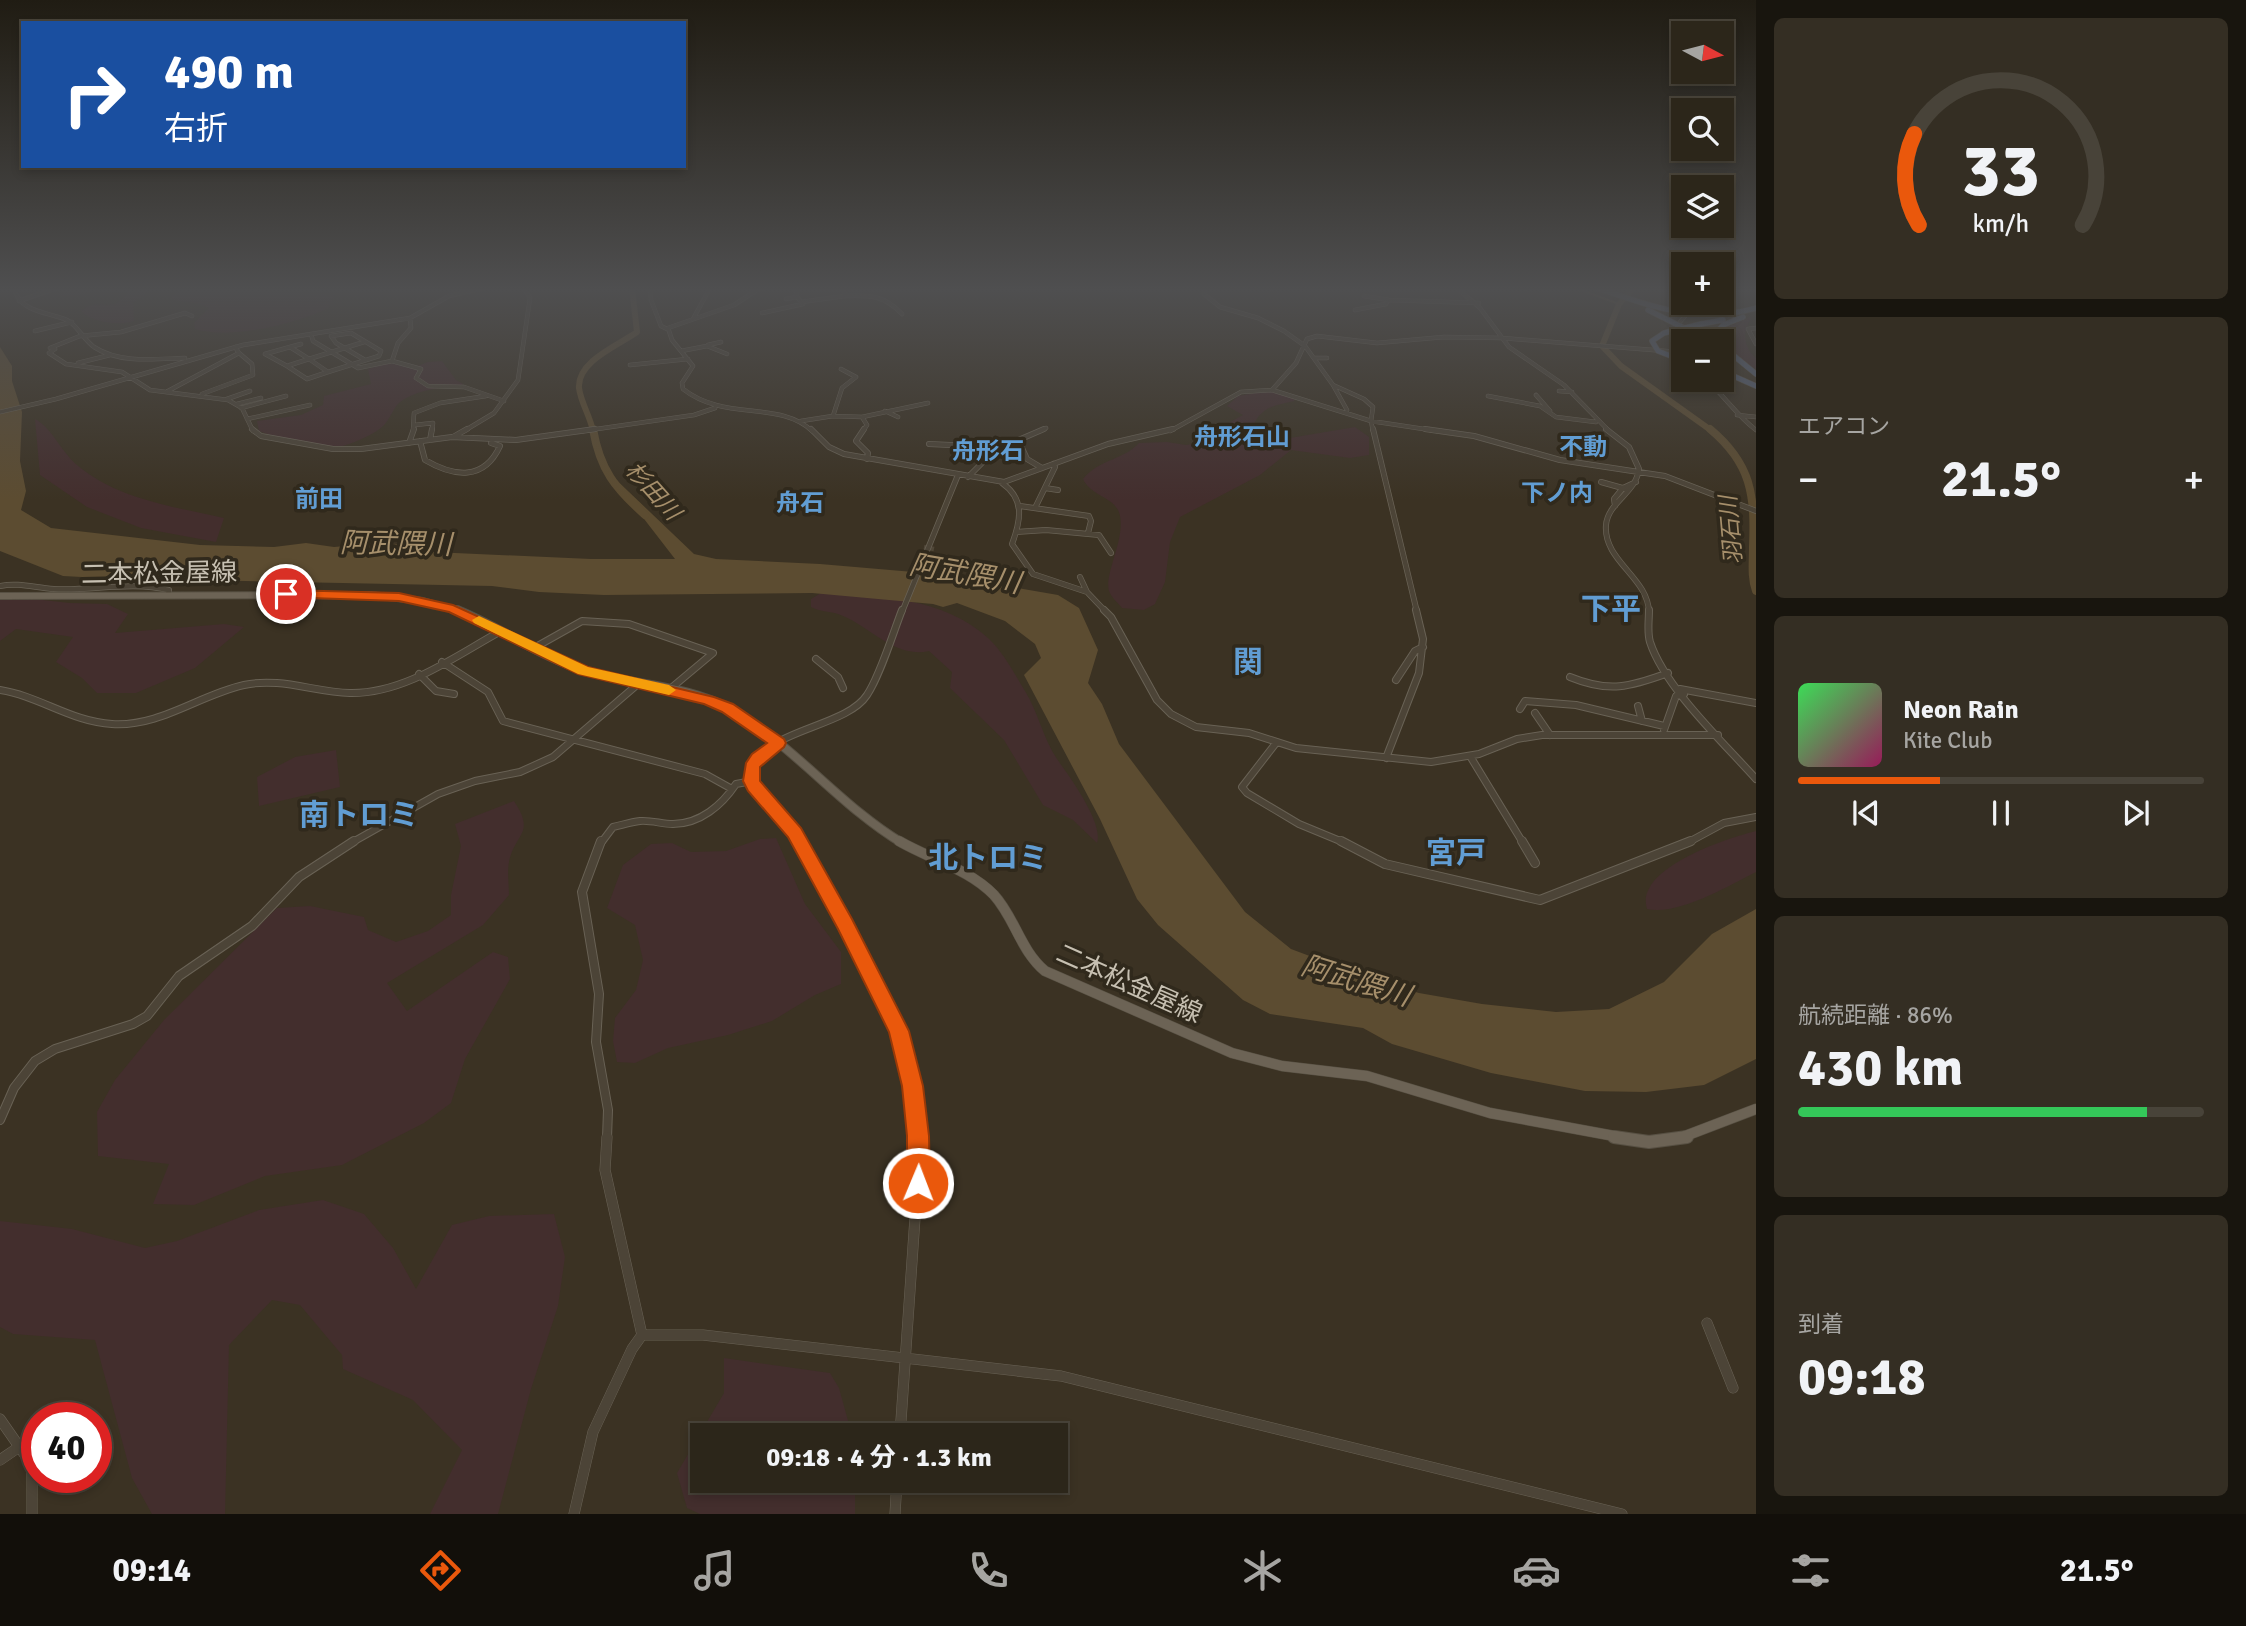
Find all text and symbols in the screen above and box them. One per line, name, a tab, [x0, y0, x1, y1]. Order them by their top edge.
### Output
north arrow	[1671, 21, 1734, 84]
map controls	[1671, 21, 1734, 392]
text: 490 m	[164, 42, 294, 102]
icon: right	[49, 49, 140, 140]
button: search	[1671, 98, 1734, 161]
text: 右折	[164, 109, 228, 148]
text: 33	[1962, 127, 2040, 216]
button: layers	[1671, 175, 1734, 238]
text: km/h	[1973, 207, 2029, 238]
button: +	[1671, 252, 1734, 315]
button: −	[1671, 329, 1734, 392]
text: エアコン	[1798, 412, 1890, 441]
district label: 舟形石山	[1194, 422, 1290, 452]
district label: 不動	[1559, 432, 1607, 462]
district label: 舟形石	[952, 436, 1024, 466]
text: 21.5°	[1941, 447, 2061, 511]
water label: 杉田川	[619, 456, 689, 529]
text: −	[1798, 456, 1819, 503]
text: +	[2183, 456, 2204, 503]
district label: 下ノ内	[1521, 478, 1593, 508]
district label: 前田	[295, 484, 343, 514]
district label: 舟石	[776, 488, 824, 518]
water label: 羽石川	[1713, 491, 1748, 566]
water label: 阿武隈川	[340, 526, 455, 562]
water label: 阿武隈川	[907, 548, 1026, 601]
street label: 二本松金屋線	[81, 557, 237, 591]
pin	[256, 564, 316, 624]
icon: arrive	[267, 575, 305, 613]
district label: 下平	[1581, 591, 1641, 628]
district label: 関	[1233, 644, 1263, 681]
text: Neon Rain	[1903, 694, 2019, 726]
text: Kite Club	[1903, 726, 1992, 755]
icon: previous	[1847, 794, 1885, 832]
icon: pause	[1982, 794, 2020, 832]
icon: next	[2117, 794, 2155, 832]
district label: 南トロミ	[299, 797, 419, 834]
district label: 宮戸	[1426, 835, 1486, 872]
district label: 北トロミ	[928, 840, 1048, 877]
street label: 二本松金屋線	[1051, 938, 1207, 1030]
water label: 阿武隈川	[1297, 948, 1417, 1015]
text: 航続距離 · 86%	[1798, 1001, 1953, 1030]
text: 430 km	[1798, 1036, 1963, 1100]
position arrow	[881, 1146, 955, 1220]
text: 到着	[1798, 1310, 1844, 1339]
text: 09:18	[1798, 1345, 1926, 1409]
speed limit sign: 40	[21, 1402, 112, 1493]
text: 09:18 · 4 分 · 1.3 km	[766, 1442, 992, 1474]
icon: directions	[416, 1546, 465, 1595]
icon: music	[690, 1546, 739, 1595]
icon: phone	[964, 1546, 1013, 1595]
icon: climate	[1238, 1546, 1287, 1595]
icon: car	[1512, 1546, 1561, 1595]
icon: filters	[1786, 1546, 1835, 1595]
text: 09:14	[112, 1551, 191, 1590]
text: 21.5°	[2060, 1551, 2134, 1590]

